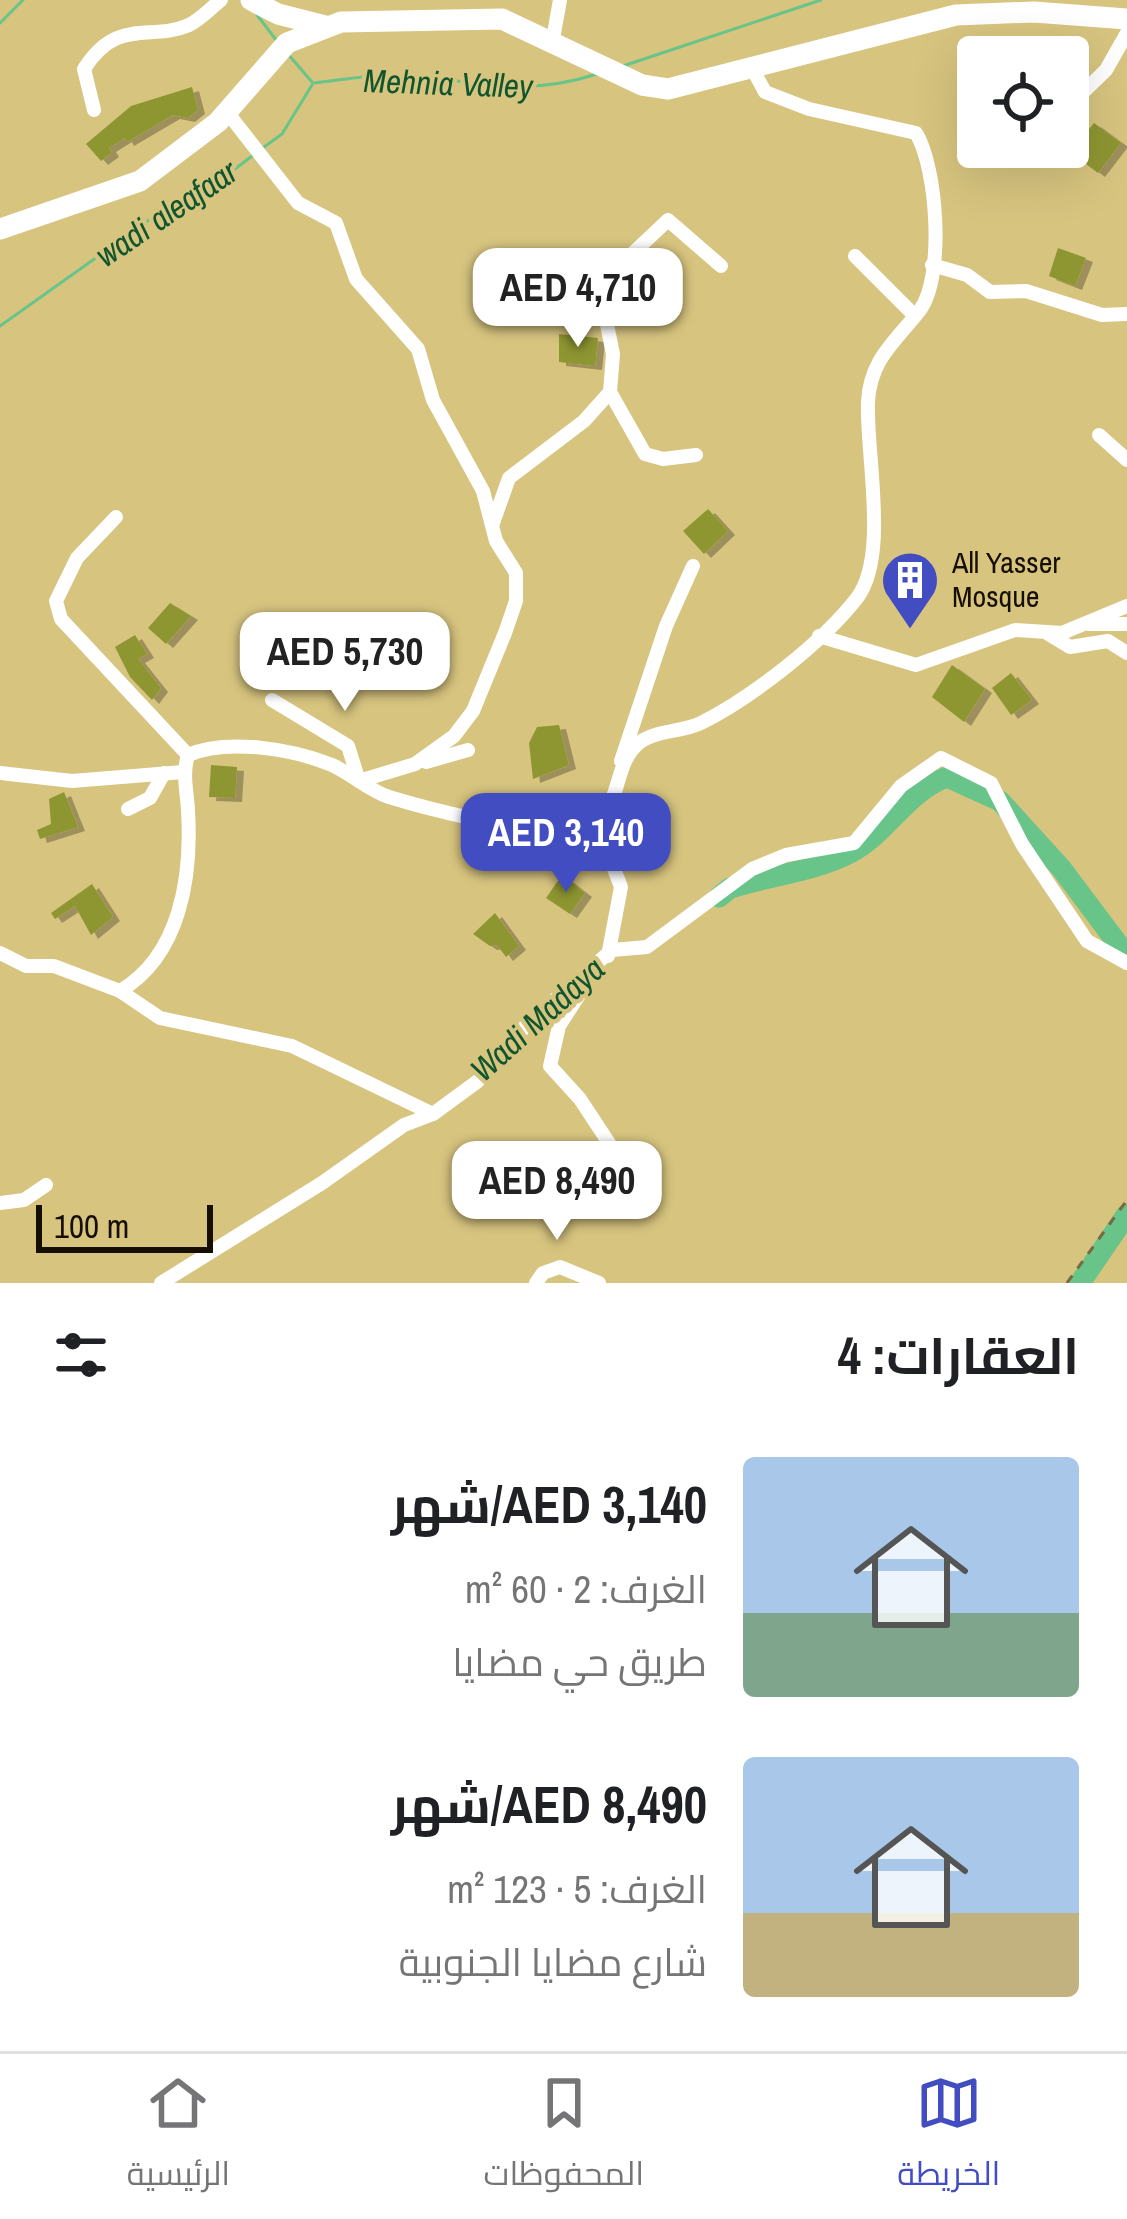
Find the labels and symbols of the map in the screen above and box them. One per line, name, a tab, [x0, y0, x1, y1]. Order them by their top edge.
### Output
water label: Mehnia Valley	[363, 58, 535, 108]
water label: wadi aleafaar	[86, 149, 246, 277]
pin: AED 4,710	[441, 248, 715, 350]
place label: All Yasser Mosque	[951, 542, 1061, 616]
building icon: All Yasser Mosque	[879, 549, 941, 631]
pin: AED 5,730	[208, 612, 482, 714]
pin: AED 3,140	[429, 793, 703, 895]
water label: Wadi Madaya	[460, 947, 614, 1091]
pin: AED 8,490	[420, 1141, 694, 1243]
scale bar	[36, 1199, 213, 1252]

